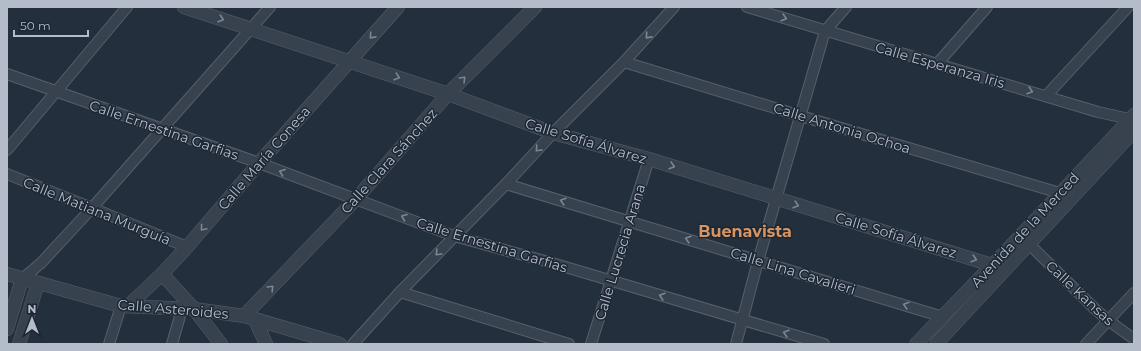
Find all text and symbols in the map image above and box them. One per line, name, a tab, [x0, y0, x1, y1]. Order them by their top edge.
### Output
scale bar	[14, 12, 88, 38]
one-way arrow	[217, 14, 224, 23]
one-way arrow	[781, 14, 788, 22]
text: 50 m	[20, 18, 51, 33]
one-way arrow	[369, 31, 377, 39]
one-way arrow	[645, 31, 652, 39]
street label: Calle Esperanza Iris	[873, 38, 1007, 92]
one-way arrow	[394, 73, 401, 81]
one-way arrow	[458, 76, 466, 84]
one-way arrow	[1026, 86, 1033, 95]
street label: Calle Ernestina Garfias	[87, 96, 241, 164]
street label: Calle Antonia Ochoa	[771, 99, 913, 157]
street label: Calle María Conesa	[214, 102, 314, 214]
street label: Calle Clara Sánchez	[337, 105, 441, 217]
street label: Calle Sofía Álvarez	[523, 114, 649, 168]
one-way arrow	[535, 144, 543, 152]
one-way arrow	[668, 162, 675, 170]
one-way arrow	[278, 168, 285, 176]
street label: Avenida de la Merced	[967, 169, 1083, 291]
street label: Calle Matiana Murguía	[21, 173, 173, 249]
street label: Calle Lucrecia Arana	[591, 182, 649, 322]
one-way arrow	[560, 197, 567, 206]
one-way arrow	[792, 200, 799, 209]
street label: Calle Sofía Álvarez	[833, 208, 959, 262]
one-way arrow	[400, 213, 407, 221]
street label: Calle Ernestina Garfias	[414, 213, 570, 277]
district label: Buenavista	[698, 222, 792, 241]
one-way arrow	[201, 223, 208, 231]
one-way arrow	[684, 235, 691, 244]
street label: Calle Lina Cavalieri	[728, 243, 858, 299]
one-way arrow	[435, 248, 443, 256]
one-way arrow	[970, 254, 977, 263]
street label: Calle Kansas	[1042, 257, 1118, 329]
one-way arrow	[266, 285, 274, 293]
one-way arrow	[658, 292, 665, 301]
street label: Calle Asteroides	[117, 295, 229, 323]
north arrow	[12, 299, 52, 339]
one-way arrow	[902, 301, 909, 310]
text: N	[28, 302, 36, 316]
one-way arrow	[783, 329, 790, 338]

